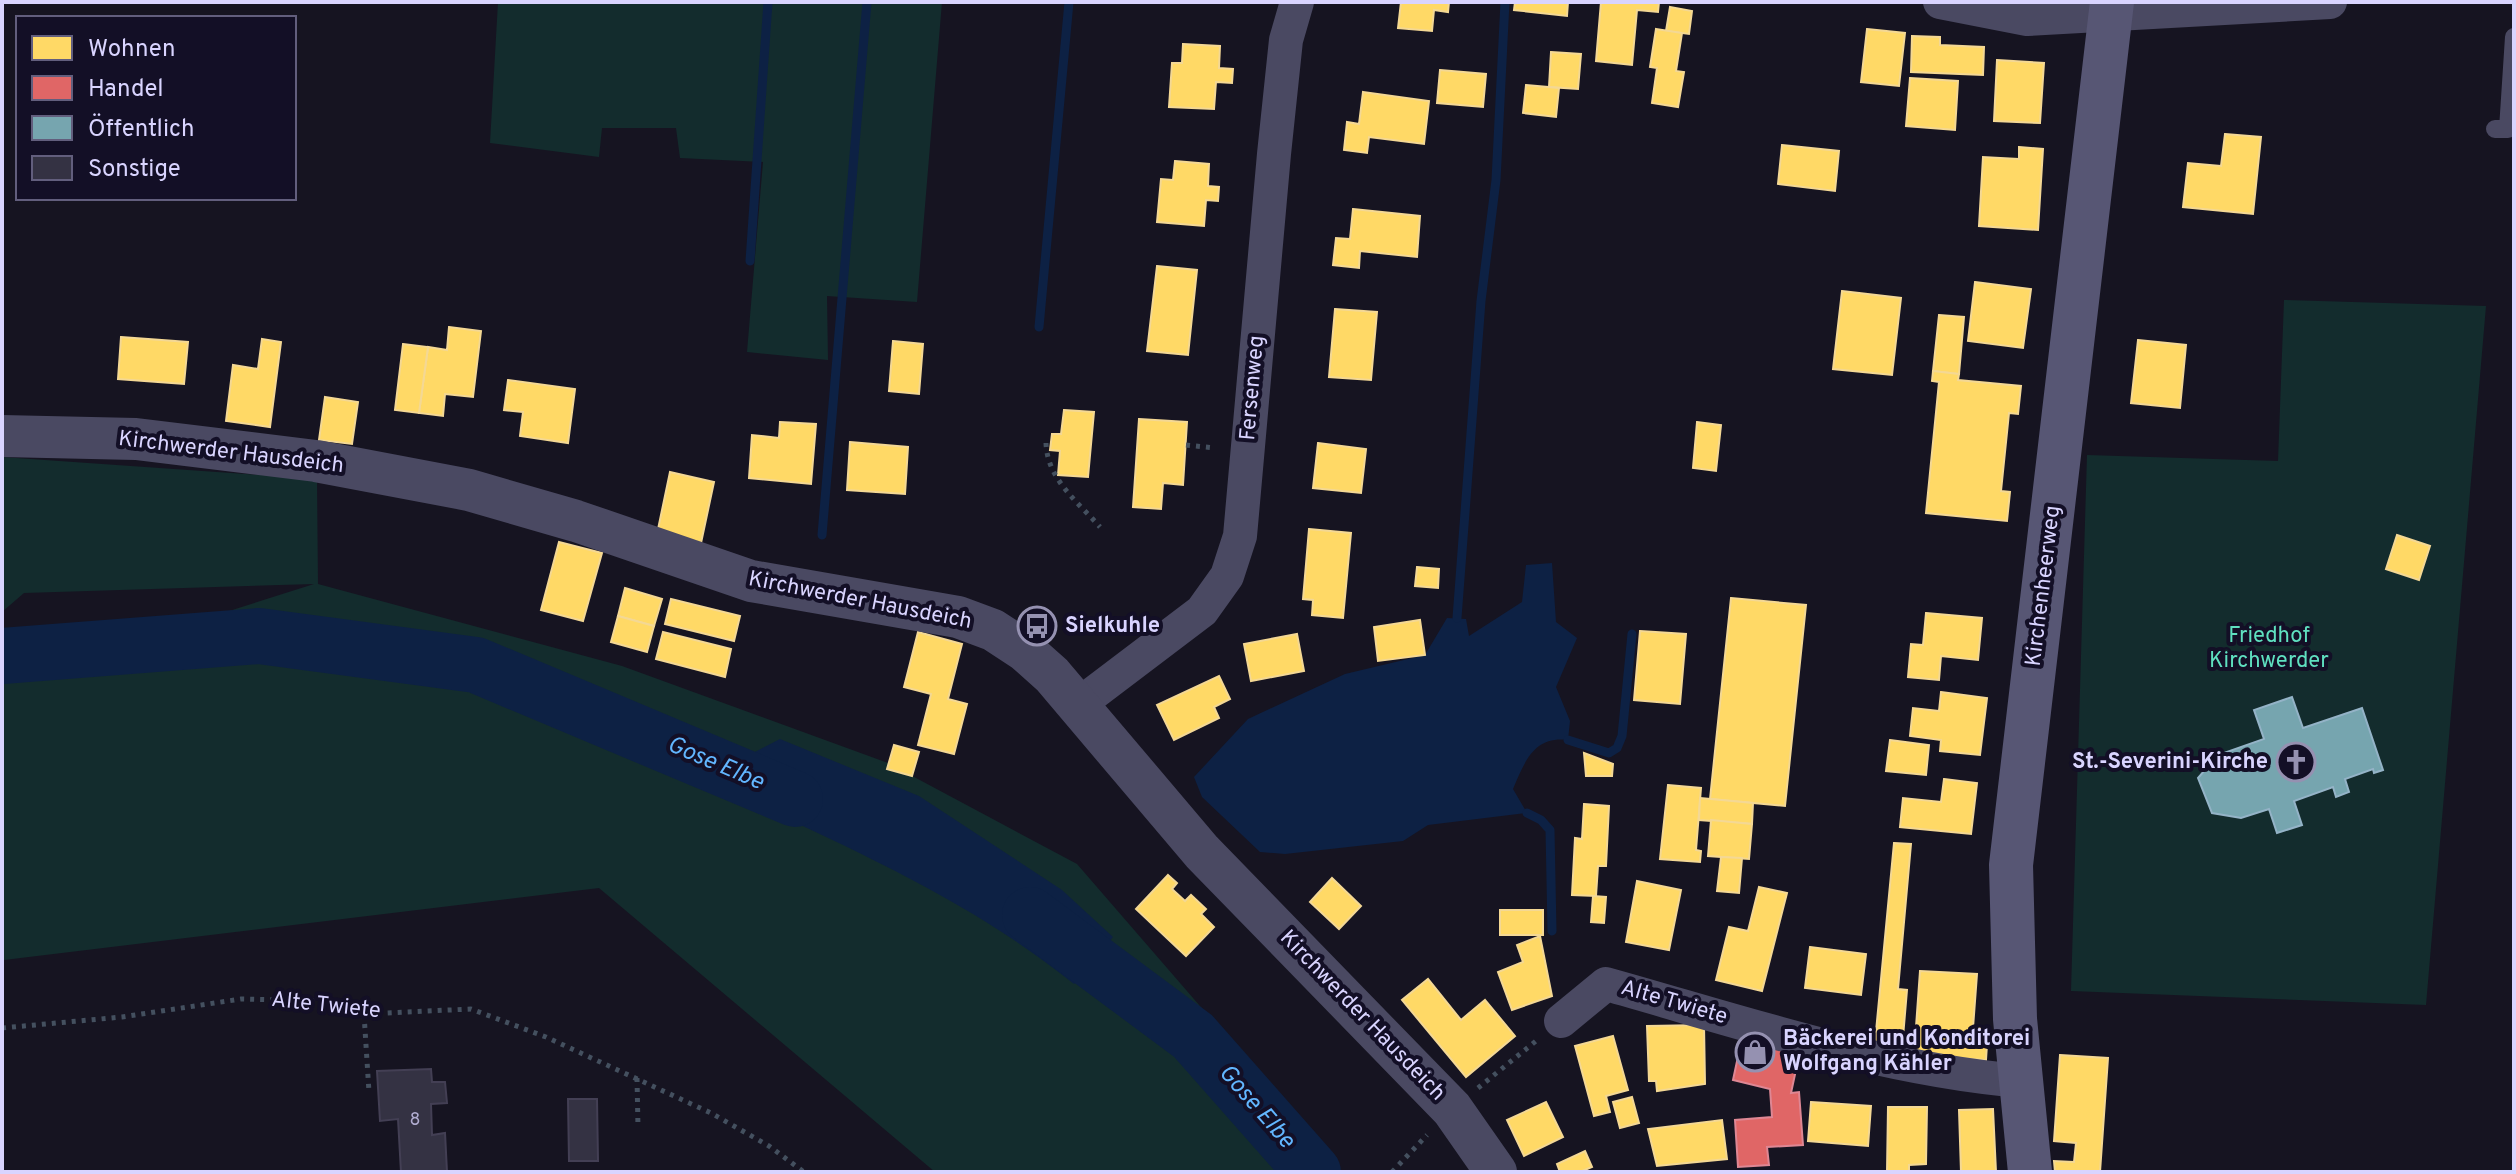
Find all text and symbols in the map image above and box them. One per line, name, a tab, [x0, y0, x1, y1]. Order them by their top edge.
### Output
legend	[16, 16, 296, 200]
text: Wohnen	[88, 35, 175, 65]
text: Handel	[88, 75, 164, 105]
text: Öffentlich	[88, 113, 195, 145]
text: Sonstige	[88, 155, 181, 185]
street label: Fersenweg	[1235, 334, 1271, 442]
street label: Kirchwerder Hausdeich	[117, 426, 345, 480]
street label: Kirchenheerweg	[2021, 504, 2067, 668]
street label: Kirchwerder Hausdeich	[746, 566, 974, 636]
bus stop icon: Sielkuhle	[1016, 605, 1058, 647]
place label: Sielkuhle	[1065, 613, 1160, 640]
park label: Friedhof Kirchwerder	[2209, 623, 2329, 675]
water label: Gose Elbe	[662, 730, 768, 798]
church icon: St.-Severini-Kirche	[2275, 741, 2317, 783]
place label: St.-Severini-Kirche	[2072, 749, 2268, 776]
street label: Kirchwerder Hausdeich	[1273, 925, 1451, 1107]
street label: Alte Twiete	[1618, 975, 1730, 1031]
street label: Alte Twiete	[270, 987, 382, 1025]
place label: Bäckerei und Konditorei Wolfgang Kähler	[1783, 1026, 2030, 1078]
shop icon: Bäckerei und Konditorei Wolfgang Kähler	[1734, 1031, 1776, 1073]
water label: Gose Elbe	[1211, 1059, 1301, 1156]
house number: 8	[410, 1109, 421, 1132]

